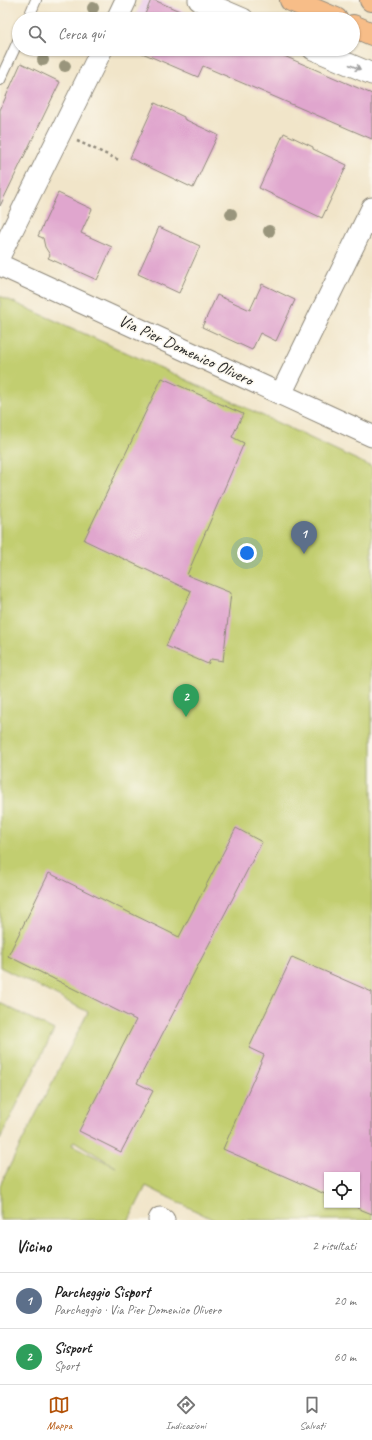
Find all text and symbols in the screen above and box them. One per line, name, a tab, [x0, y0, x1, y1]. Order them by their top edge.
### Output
search box	[12, 12, 360, 56]
icon: search	[26, 23, 48, 45]
text: Cerca qui	[58, 25, 104, 44]
one-way arrow	[349, 64, 361, 71]
street label: Via Pier Domenico Olivero	[115, 310, 258, 391]
pin: 1	[291, 521, 317, 554]
your location	[237, 543, 257, 563]
pin: 2	[173, 684, 199, 717]
map controls	[324, 1172, 360, 1208]
button: locate	[324, 1172, 360, 1208]
text: Vicino	[16, 1236, 51, 1257]
text: 2 risultati	[312, 1238, 356, 1254]
text: Parcheggio Sisport	[54, 1283, 150, 1302]
text: 1	[26, 1293, 32, 1309]
text: 20 m	[334, 1293, 356, 1309]
text: Parcheggio · Via Pier Domenico Olivero	[54, 1302, 221, 1318]
text: Sisport	[54, 1339, 91, 1358]
text: 2	[26, 1349, 32, 1365]
text: 60 m	[334, 1349, 356, 1365]
text: Sport	[54, 1358, 79, 1374]
tab: Mappa	[47, 1394, 72, 1432]
tab: Indicazioni	[166, 1394, 206, 1432]
tab: Salvati	[300, 1394, 325, 1432]

